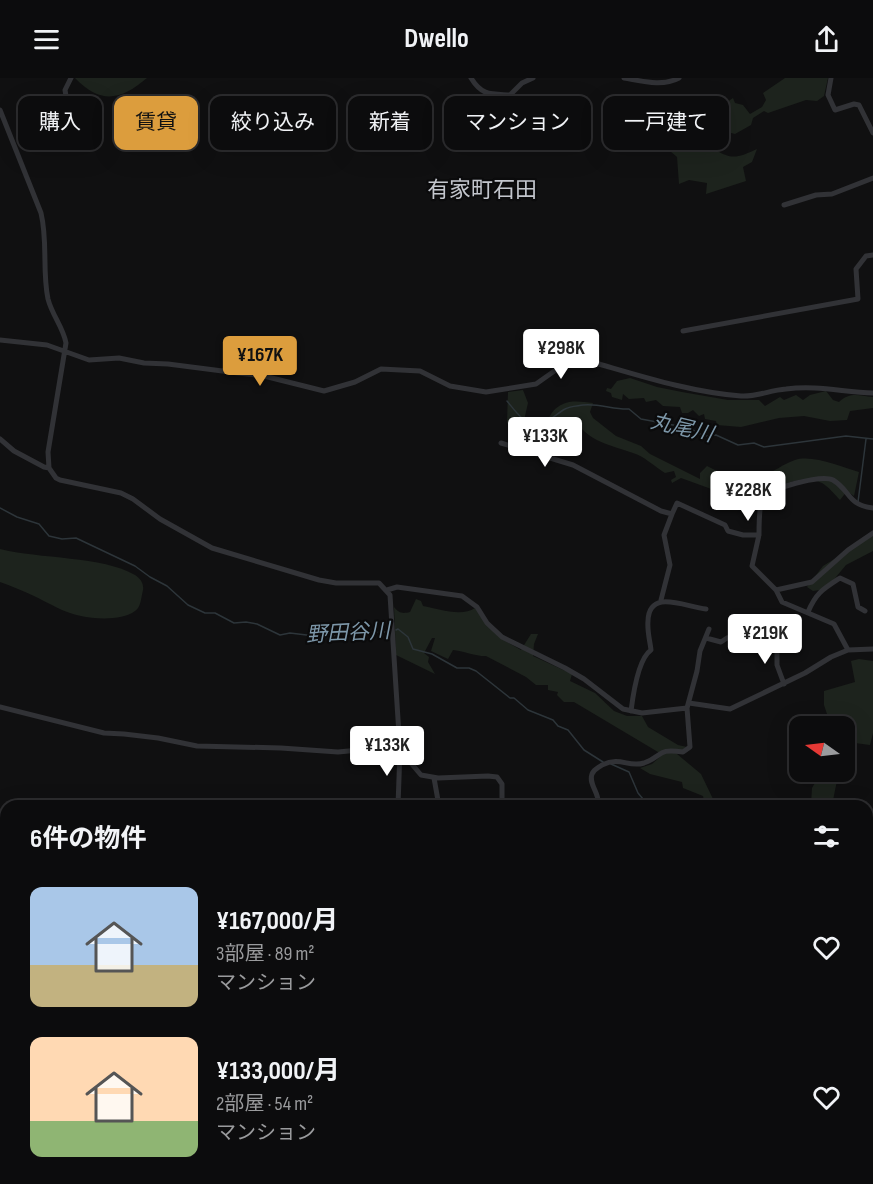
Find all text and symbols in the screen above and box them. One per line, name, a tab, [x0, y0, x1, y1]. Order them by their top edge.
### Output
icon: menu	[30, 23, 63, 56]
text: Dwello	[404, 23, 469, 55]
icon: share	[810, 23, 843, 56]
chip: 購入	[18, 96, 102, 150]
chip: 賃貸	[114, 96, 198, 150]
chip: 絞り込み	[210, 96, 336, 150]
chip: 新着	[348, 96, 432, 150]
chip: マンション	[444, 96, 591, 150]
chip: 一戸建て	[603, 96, 729, 150]
district label: 有家町石田	[427, 177, 537, 204]
pin: ¥298K	[519, 329, 603, 380]
pin: ¥167K	[218, 336, 302, 387]
text: ¥298K	[537, 336, 585, 360]
text: ¥167K	[237, 343, 283, 367]
water label: 丸尾川	[648, 409, 717, 448]
pin: ¥133K	[503, 417, 587, 468]
text: ¥133K	[522, 424, 568, 448]
pin: ¥228K	[706, 471, 790, 522]
text: ¥228K	[724, 478, 772, 502]
pin: ¥219K	[723, 614, 807, 665]
water label: 野田谷川	[305, 618, 393, 648]
text: ¥219K	[742, 621, 788, 645]
north arrow	[789, 716, 855, 782]
map controls	[789, 716, 855, 782]
pin: ¥133K	[345, 726, 429, 777]
text: ¥133K	[364, 733, 410, 757]
icon: filters	[810, 820, 843, 853]
text: 6件の物件	[30, 824, 146, 855]
text: ¥167,000/月	[216, 906, 338, 937]
icon: home	[78, 911, 150, 983]
icon: heart	[810, 931, 843, 964]
text: 3部屋 · 89 m²	[216, 942, 315, 966]
text: マンション	[216, 971, 316, 995]
text: ¥133,000/月	[216, 1056, 340, 1087]
icon: home	[78, 1061, 150, 1133]
icon: heart	[810, 1081, 843, 1114]
text: 2部屋 · 54 m²	[216, 1092, 313, 1116]
text: マンション	[216, 1121, 316, 1145]

